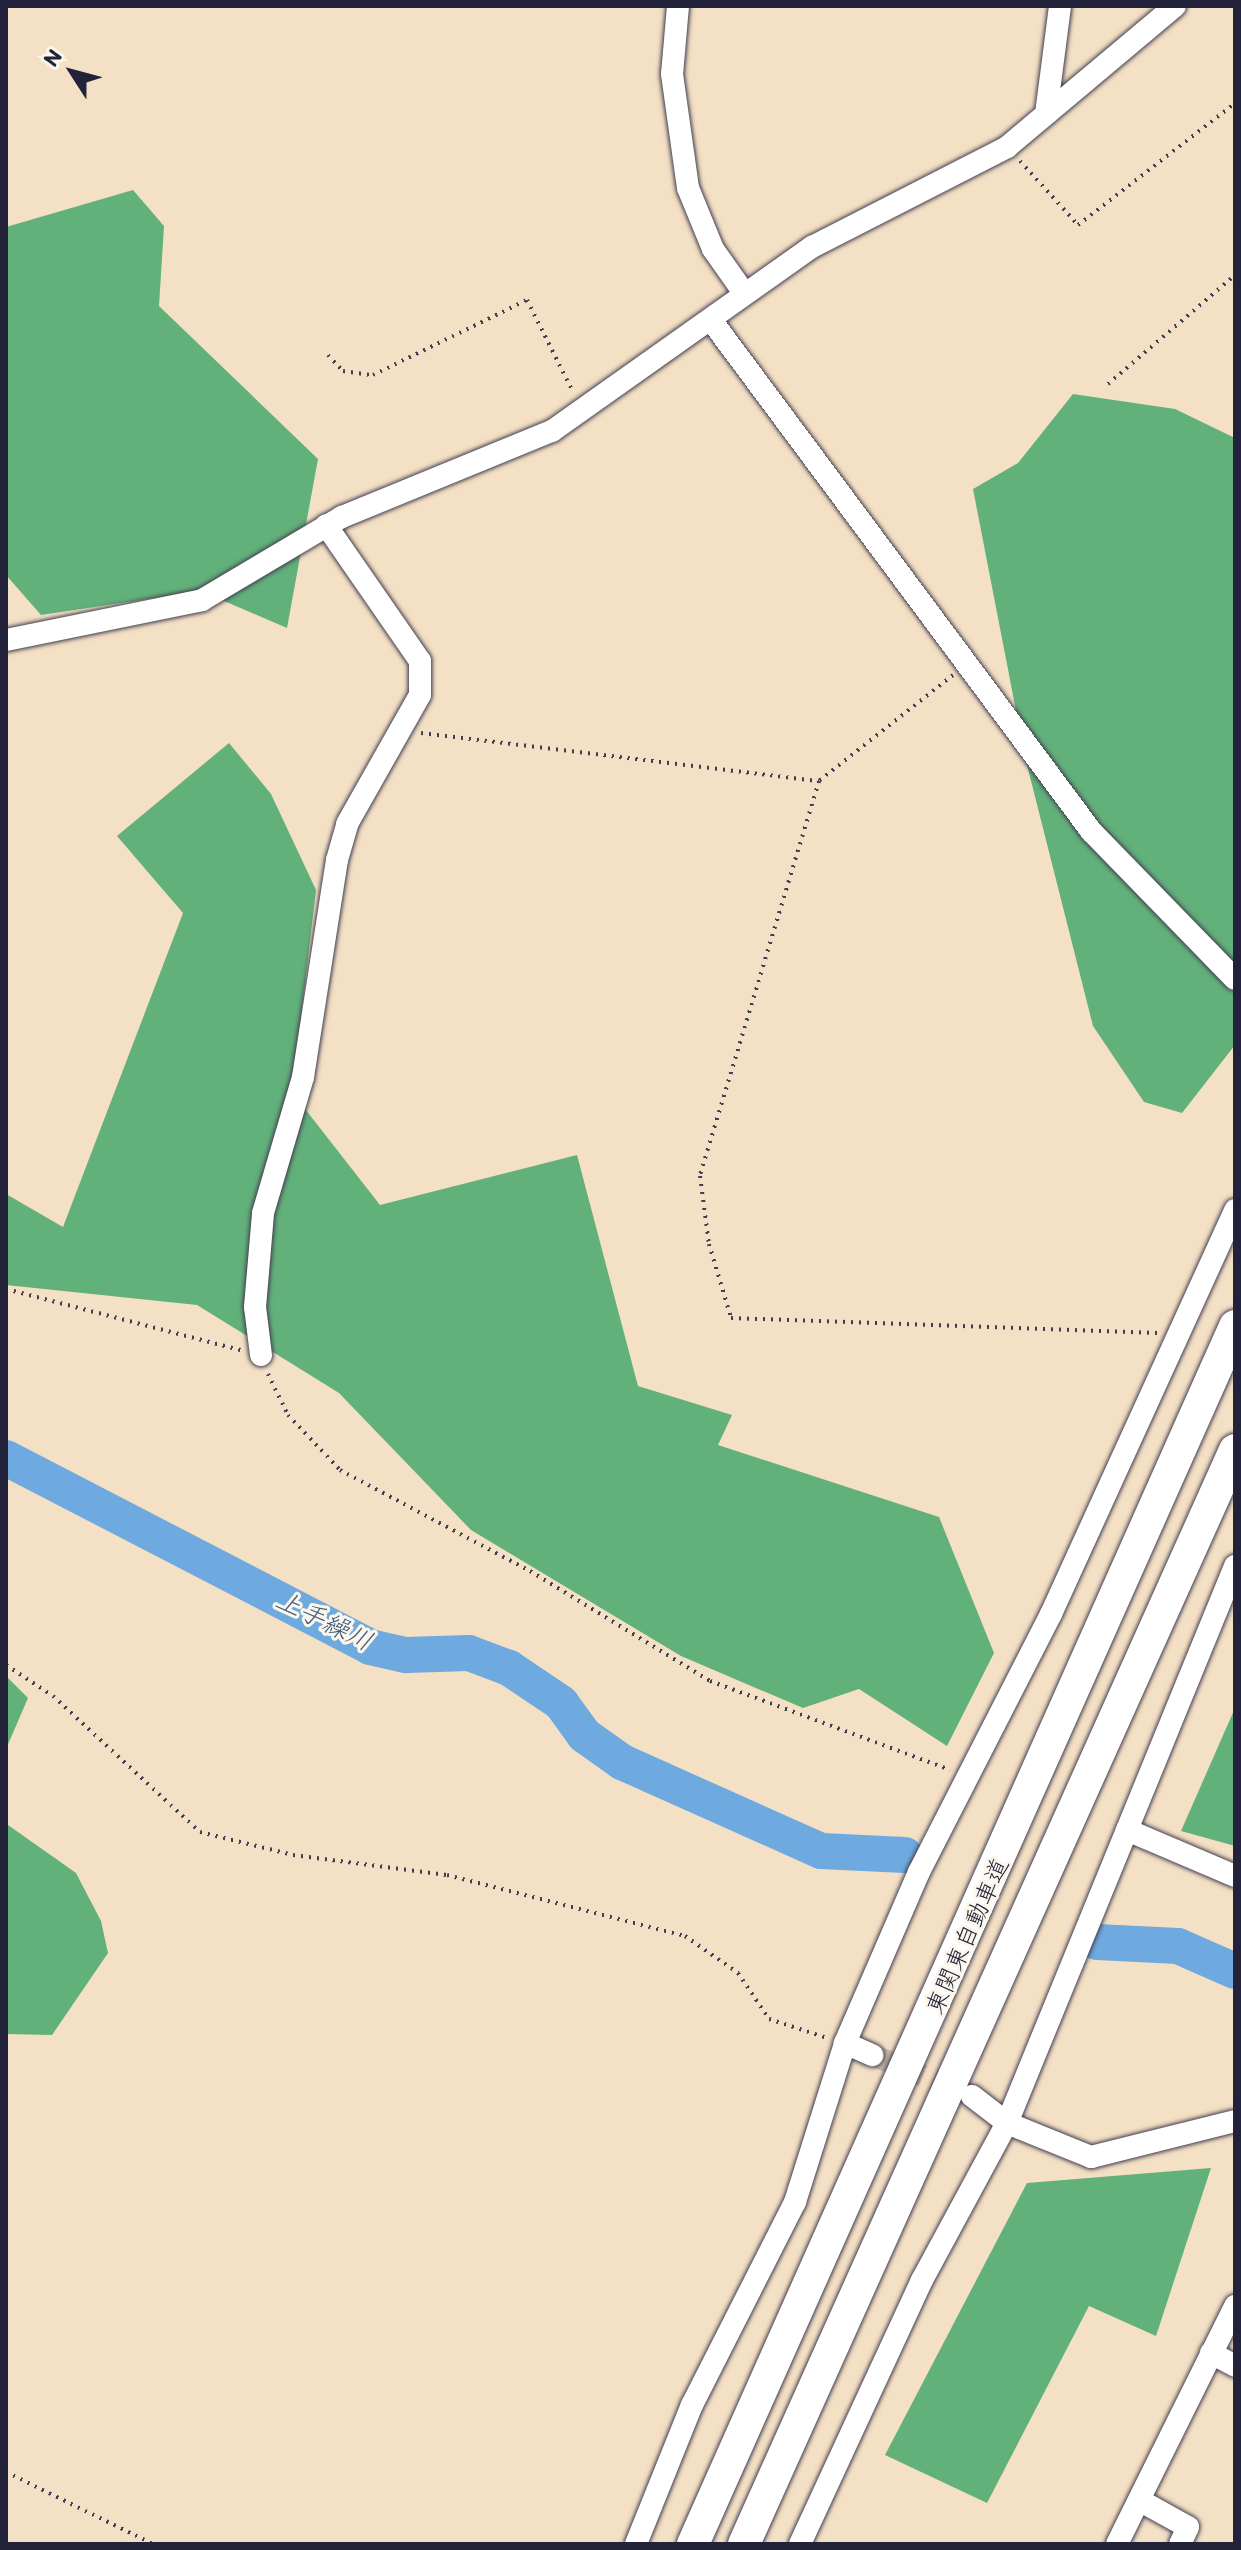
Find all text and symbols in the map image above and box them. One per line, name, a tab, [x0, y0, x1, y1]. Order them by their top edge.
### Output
north arrow	[32, 32, 112, 112]
text: N	[37, 44, 67, 72]
water label: 上手繰川	[270, 1584, 378, 1658]
street label: 東関東自動車道	[920, 1853, 1014, 2019]

